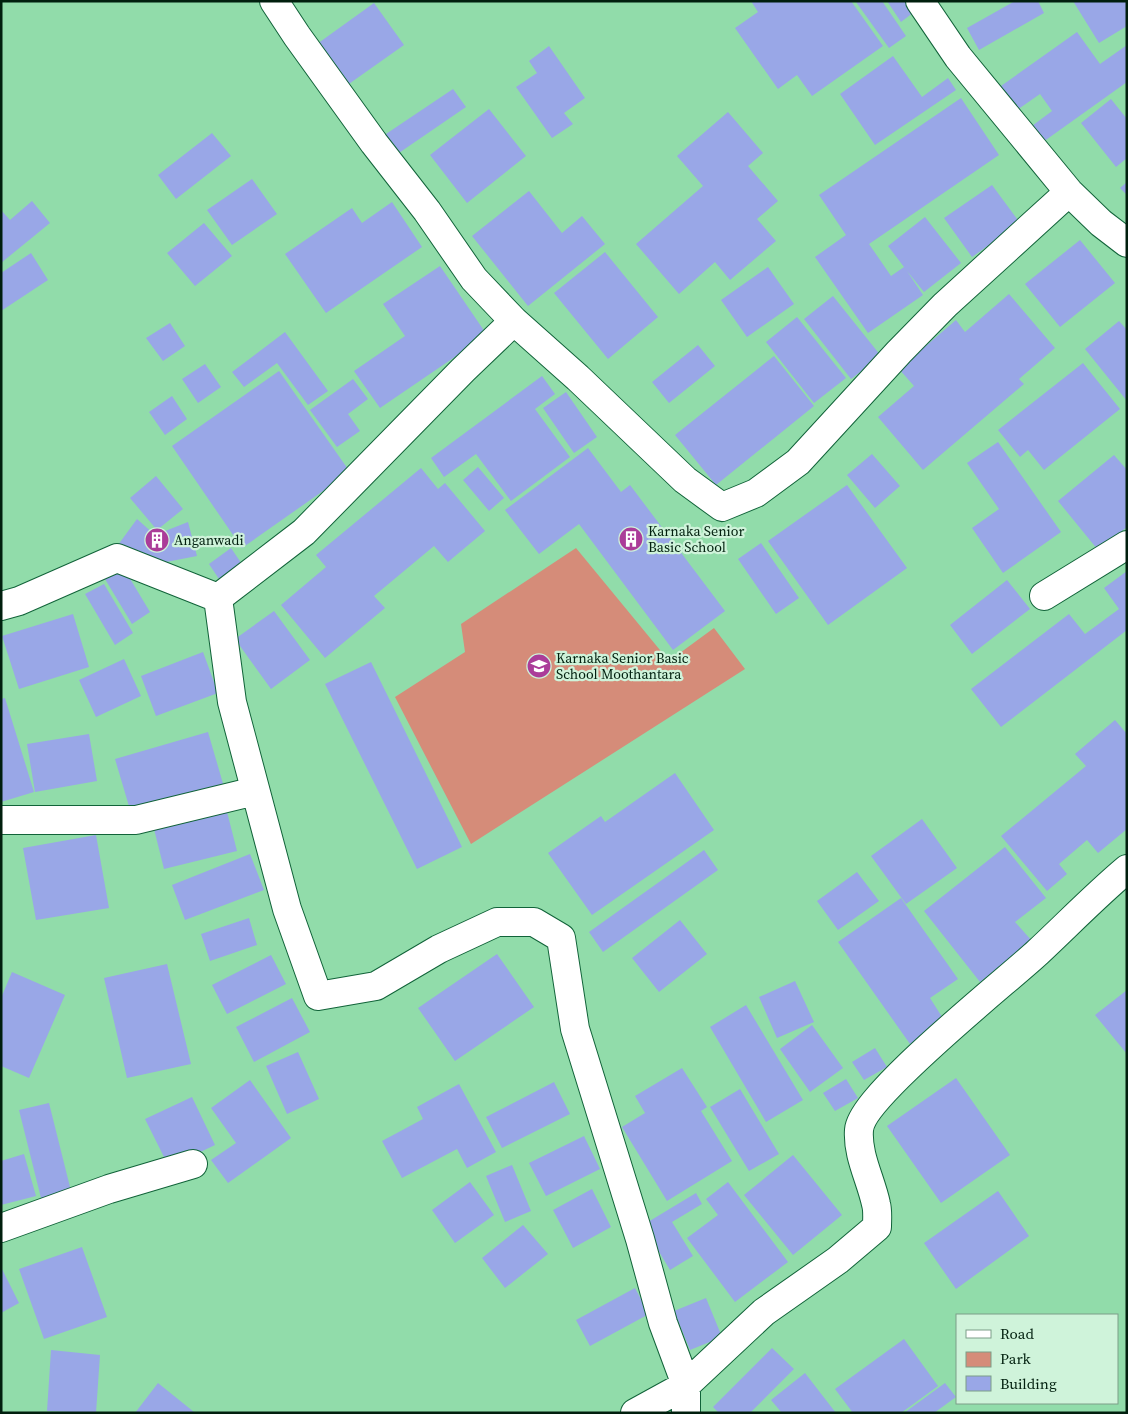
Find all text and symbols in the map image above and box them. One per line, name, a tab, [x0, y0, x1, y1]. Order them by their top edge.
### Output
place label: Karnaka Senior Basic School	[648, 521, 744, 557]
building icon: Karnaka Senior Basic School	[618, 526, 644, 552]
building icon: Anganwadi	[144, 527, 170, 553]
place label: Anganwadi	[174, 530, 244, 550]
place label: Karnaka Senior Basic School Moothantara	[556, 648, 689, 684]
school or university icon: Karnaka Senior Basic School Moothantara	[526, 653, 552, 679]
legend	[956, 1314, 1118, 1404]
text: Road	[1000, 1323, 1034, 1344]
text: Park	[1000, 1348, 1032, 1369]
text: Building	[1000, 1373, 1057, 1394]

